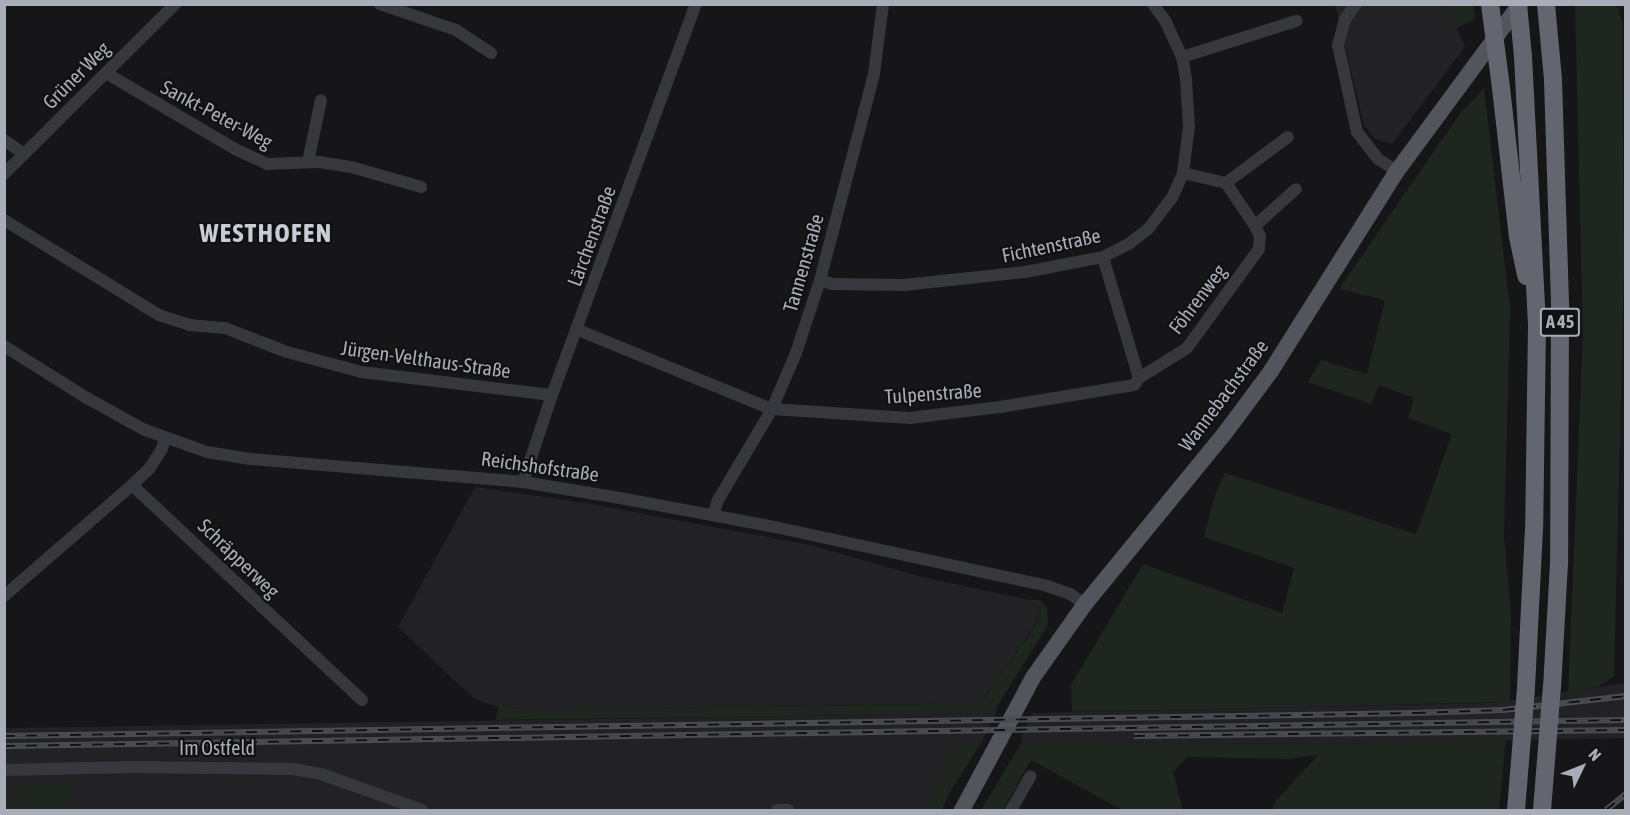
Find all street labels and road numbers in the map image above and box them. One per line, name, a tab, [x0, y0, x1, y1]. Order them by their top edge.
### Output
street label: Grüner Weg	[37, 36, 115, 114]
street label: Sankt-Peter-Weg	[157, 75, 277, 153]
street label: Lärchenstraße	[562, 183, 620, 289]
street label: Tannenstraße	[778, 211, 828, 315]
street label: Fichtenstraße	[999, 223, 1103, 267]
street label: Föhrenweg	[1163, 259, 1231, 339]
road number: A 45	[1539, 307, 1581, 337]
street label: Wannebachstraße	[1173, 334, 1273, 456]
street label: Jürgen-Velthaus-Straße	[340, 335, 512, 383]
street label: Tulpenstraße	[884, 378, 982, 408]
street label: Reichshofstraße	[480, 446, 600, 486]
street label: Schräpperweg	[193, 513, 285, 603]
street label: Im Ostfeld	[179, 735, 255, 759]

